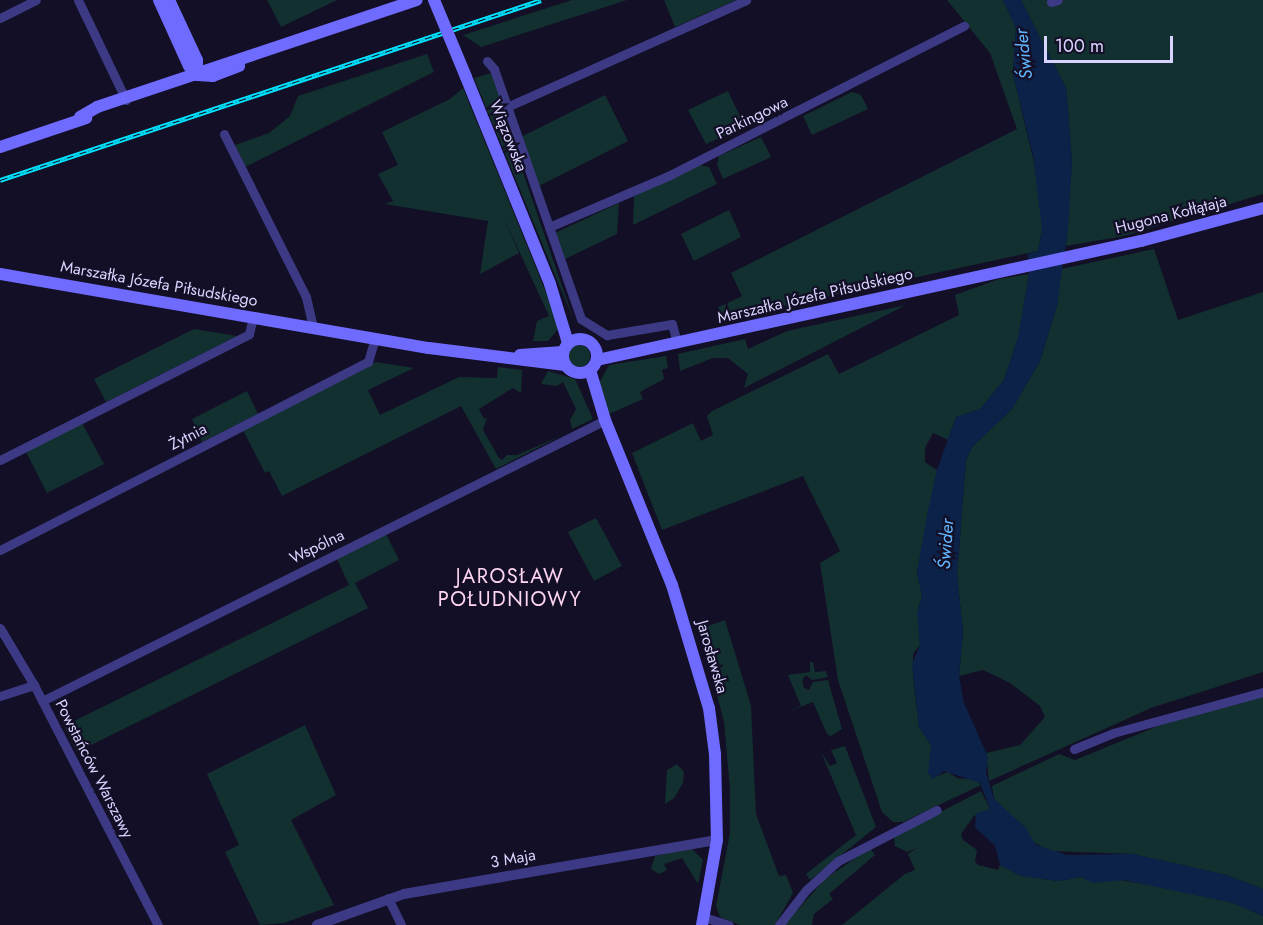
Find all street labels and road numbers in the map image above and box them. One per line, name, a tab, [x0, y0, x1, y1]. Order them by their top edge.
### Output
street label: Parkingowa	[713, 92, 791, 144]
street label: Wiązowska	[485, 97, 531, 175]
street label: Hugona Kołłątaja	[1113, 192, 1229, 238]
street label: Marszałka Józefa Piłsudskiego	[59, 257, 259, 311]
street label: Marszałka Józefa Piłsudskiego	[715, 264, 915, 328]
street label: Żytnia	[166, 419, 210, 455]
street label: Wspólna	[287, 526, 347, 568]
street label: Jarosławska	[692, 618, 732, 696]
street label: Powstańców Warszawy	[51, 696, 137, 842]
street label: 3 Maja	[489, 846, 537, 872]

